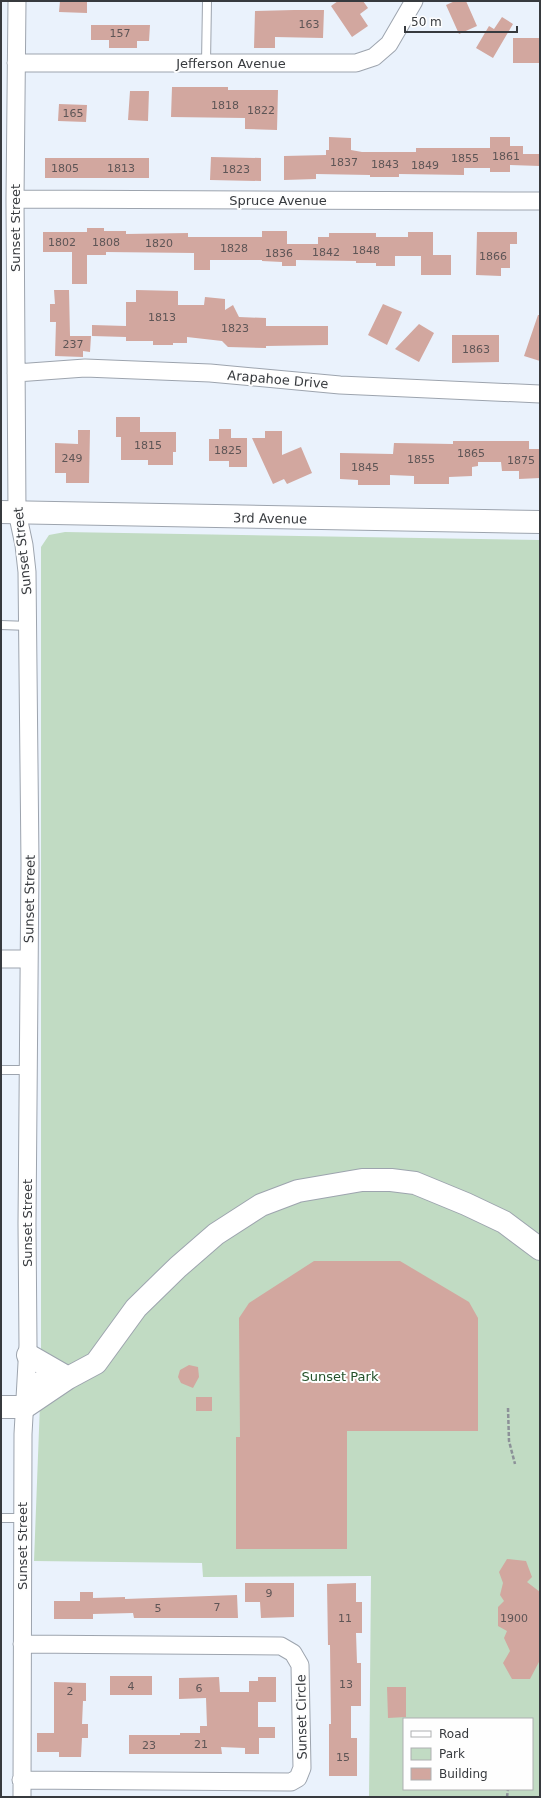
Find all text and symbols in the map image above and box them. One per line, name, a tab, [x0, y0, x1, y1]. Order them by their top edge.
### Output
scale bar	[405, 8, 517, 34]
text: 50 m	[411, 15, 442, 29]
house number: 163	[299, 18, 320, 31]
house number: 157	[110, 27, 131, 40]
street label: Jefferson Avenue	[175, 56, 286, 71]
house number: 1818	[211, 99, 239, 112]
house number: 1822	[247, 104, 275, 117]
house number: 165	[63, 107, 84, 120]
house number: 1861	[492, 150, 520, 163]
house number: 1855	[451, 152, 479, 165]
house number: 1837	[330, 156, 358, 169]
house number: 1843	[371, 158, 399, 171]
house number: 1849	[411, 159, 439, 172]
house number: 1805	[51, 162, 79, 175]
house number: 1813	[107, 162, 135, 175]
house number: 1823	[222, 163, 250, 176]
street label: Sunset Street	[8, 184, 23, 272]
street label: Spruce Avenue	[229, 193, 327, 208]
house number: 1802	[48, 236, 76, 249]
house number: 1808	[92, 236, 120, 249]
house number: 1820	[145, 237, 173, 250]
house number: 1828	[220, 242, 248, 255]
house number: 1848	[352, 244, 380, 257]
house number: 1842	[312, 246, 340, 259]
house number: 1836	[265, 247, 293, 260]
house number: 1866	[479, 250, 507, 263]
house number: 1813	[148, 311, 176, 324]
house number: 1823	[221, 322, 249, 335]
house number: 237	[63, 338, 84, 351]
house number: 1863	[462, 343, 490, 356]
street label: Arapahoe Drive	[227, 368, 329, 391]
house number: 1815	[134, 439, 162, 452]
house number: 1825	[214, 444, 242, 457]
house number: 1865	[457, 447, 485, 460]
house number: 249	[62, 452, 83, 465]
house number: 1855	[407, 453, 435, 466]
house number: 1875	[507, 454, 535, 467]
house number: 1845	[351, 461, 379, 474]
street label: Sunset Street	[10, 506, 35, 596]
street label: 3rd Avenue	[233, 510, 307, 527]
street label: Sunset Street	[21, 855, 38, 943]
street label: Sunset Street	[20, 1179, 35, 1267]
park label: Sunset Park	[302, 1369, 379, 1384]
street label: Sunset Street	[15, 1502, 30, 1590]
house number: 9	[266, 1587, 273, 1600]
house number: 7	[214, 1601, 221, 1614]
house number: 5	[155, 1602, 162, 1615]
house number: 11	[338, 1612, 352, 1625]
house number: 1900	[500, 1612, 528, 1625]
street label: Sunset Circle	[293, 1674, 310, 1760]
house number: 13	[339, 1678, 353, 1691]
house number: 4	[128, 1680, 135, 1693]
house number: 6	[196, 1682, 203, 1695]
house number: 2	[67, 1685, 74, 1698]
legend	[403, 1718, 533, 1790]
text: Road	[439, 1727, 469, 1741]
house number: 21	[194, 1738, 208, 1751]
house number: 23	[142, 1739, 156, 1752]
text: Park	[439, 1747, 465, 1761]
house number: 15	[336, 1751, 350, 1764]
text: Building	[439, 1767, 488, 1781]

